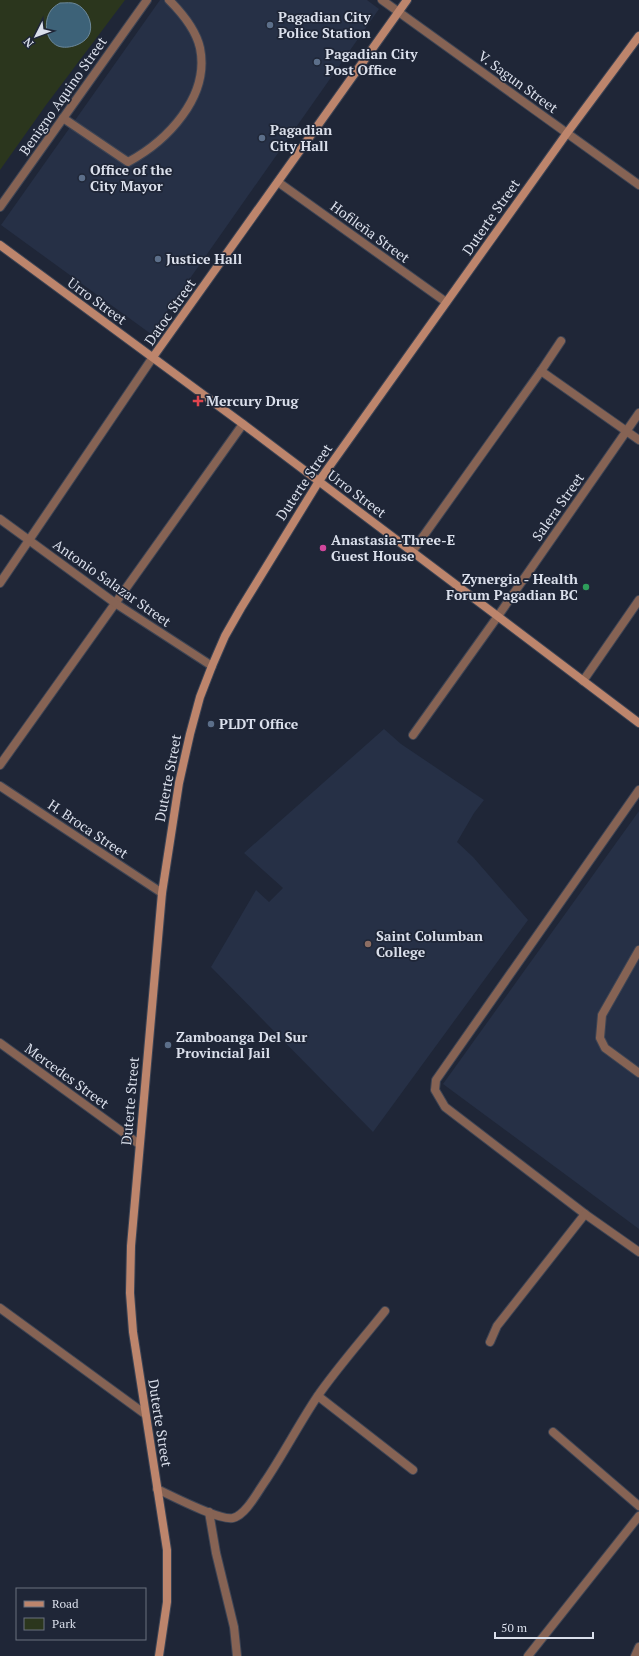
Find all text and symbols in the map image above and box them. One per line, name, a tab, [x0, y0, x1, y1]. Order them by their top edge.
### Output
place label: Pagadian City Police Station	[278, 7, 371, 42]
north arrow	[16, 16, 56, 56]
marker: Pagadian City Police Station	[265, 20, 275, 30]
street label: Benigno Aquino Street	[15, 32, 111, 159]
text: N	[20, 34, 37, 50]
place label: Pagadian City Post Office	[325, 44, 418, 79]
street label: V. Sagun Street	[475, 46, 563, 117]
marker: Pagadian City Post Office	[312, 57, 322, 67]
place label: Pagadian City Hall	[270, 120, 332, 155]
marker: Pagadian City Hall	[257, 133, 267, 143]
place label: Office of the City Mayor	[90, 160, 173, 195]
marker: Office of the City Mayor	[77, 173, 87, 183]
street label: Duterte Street	[457, 174, 524, 258]
street label: Hofileña Street	[327, 196, 414, 267]
place label: Justice Hall	[166, 249, 242, 268]
marker: Justice Hall	[153, 254, 163, 264]
street label: Urro Street	[64, 273, 131, 329]
street label: Datoc Street	[140, 274, 200, 349]
place label: Mercury Drug	[206, 391, 299, 410]
marker: Mercury Drug	[193, 396, 203, 406]
street label: Duterte Street	[271, 439, 337, 524]
street label: Urro Street	[324, 465, 391, 522]
street label: Salera Street	[527, 468, 588, 545]
place label: Anastasia-Three-E Guest House	[331, 530, 455, 565]
street label: Antonio Salazar Street	[49, 535, 176, 631]
marker: Anastasia-Three-E Guest House	[318, 543, 328, 553]
place label: Zynergia - Health Forum Pagadian BC	[446, 569, 578, 604]
marker: Zynergia - Health Forum Pagadian BC	[581, 582, 591, 592]
place label: PLDT Office	[219, 714, 299, 733]
marker: PLDT Office	[206, 719, 216, 729]
street label: Duterte Street	[150, 732, 185, 823]
street label: H. Broca Street	[44, 795, 133, 863]
place label: Saint Columban College	[376, 926, 483, 961]
marker: Saint Columban College	[363, 939, 373, 949]
place label: Zamboanga Del Sur Provincial Jail	[176, 1027, 307, 1062]
street label: Mercedes Street	[21, 1039, 114, 1113]
marker: Zamboanga Del Sur Provincial Jail	[163, 1040, 173, 1050]
street label: Duterte Street	[116, 1055, 143, 1146]
street label: Duterte Street	[144, 1378, 177, 1469]
legend	[16, 1588, 146, 1640]
text: Road	[52, 1596, 79, 1611]
scale bar	[495, 1614, 593, 1640]
text: Park	[52, 1616, 77, 1631]
text: 50 m	[501, 1620, 528, 1635]

